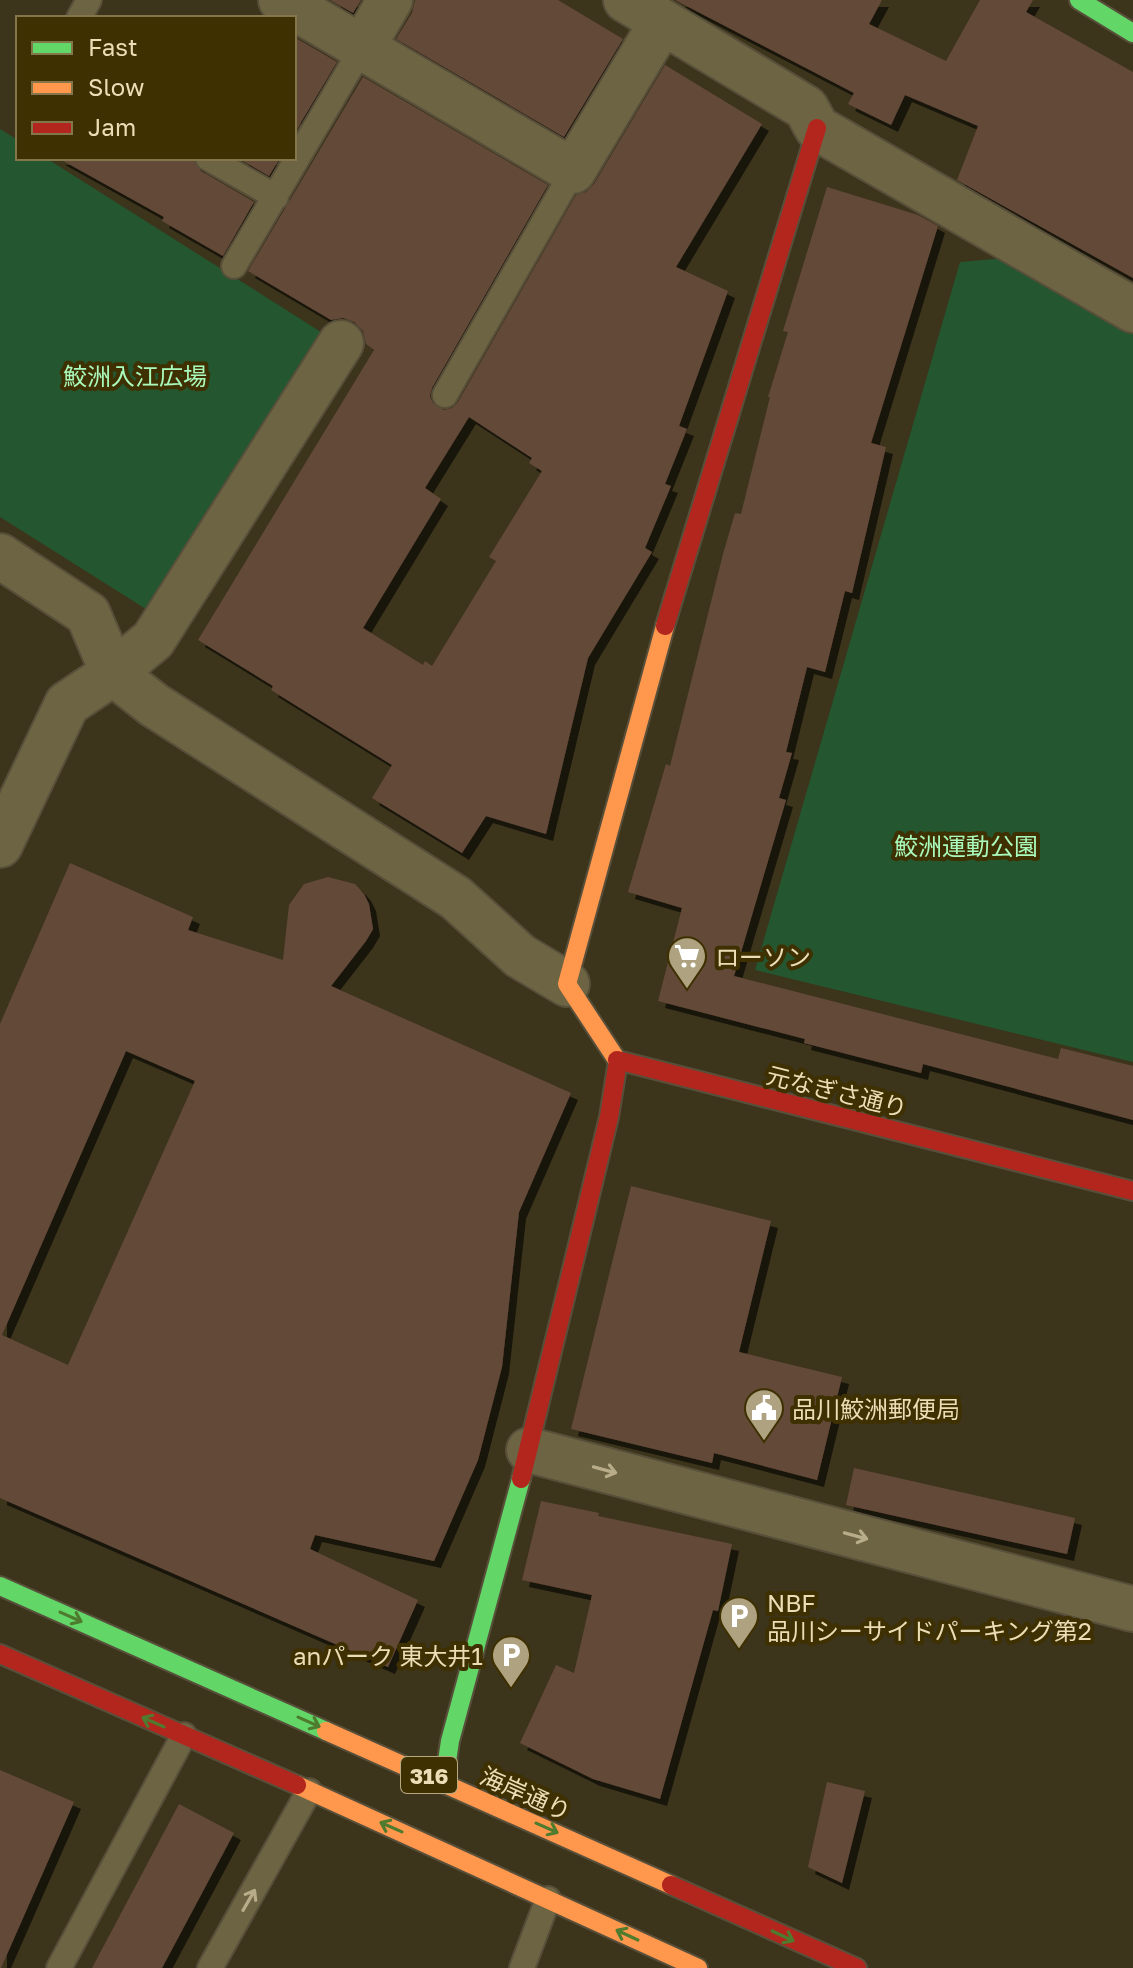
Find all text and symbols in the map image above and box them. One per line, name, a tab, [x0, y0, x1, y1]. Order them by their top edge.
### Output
legend	[16, 16, 296, 160]
text: Fast	[88, 32, 138, 61]
text: Slow	[88, 72, 144, 101]
text: Jam	[88, 112, 136, 141]
park label: 鮫洲入江広場	[63, 361, 207, 390]
park label: 鮫洲運動公園	[894, 831, 1038, 860]
supermarket icon: ローソン	[666, 935, 708, 990]
place label: ローソン	[715, 942, 811, 971]
street label: 元なぎさ通り	[764, 1060, 910, 1122]
public building icon: 品川鮫洲郵便局	[743, 1387, 785, 1442]
place label: 品川鮫洲郵便局	[792, 1394, 960, 1423]
one-way arrow	[591, 1463, 617, 1478]
one-way arrow	[843, 1529, 869, 1544]
place label: NBF 品川シーサイドパーキング第2	[767, 1588, 1092, 1645]
parking icon: NBF 品川シーサイドパーキング第2	[718, 1595, 760, 1650]
one-way arrow	[59, 1610, 83, 1625]
parking icon: anパーク 東大井1	[490, 1634, 532, 1689]
place label: anパーク 東大井1	[293, 1641, 483, 1670]
one-way arrow	[141, 1713, 166, 1728]
one-way arrow	[296, 1716, 321, 1731]
road number: 316	[401, 1757, 457, 1793]
street label: 海岸通り	[476, 1760, 576, 1826]
one-way arrow	[379, 1818, 403, 1833]
one-way arrow	[534, 1822, 558, 1837]
one-way arrow	[241, 1889, 257, 1912]
one-way arrow	[615, 1927, 639, 1942]
one-way arrow	[771, 1929, 795, 1944]

